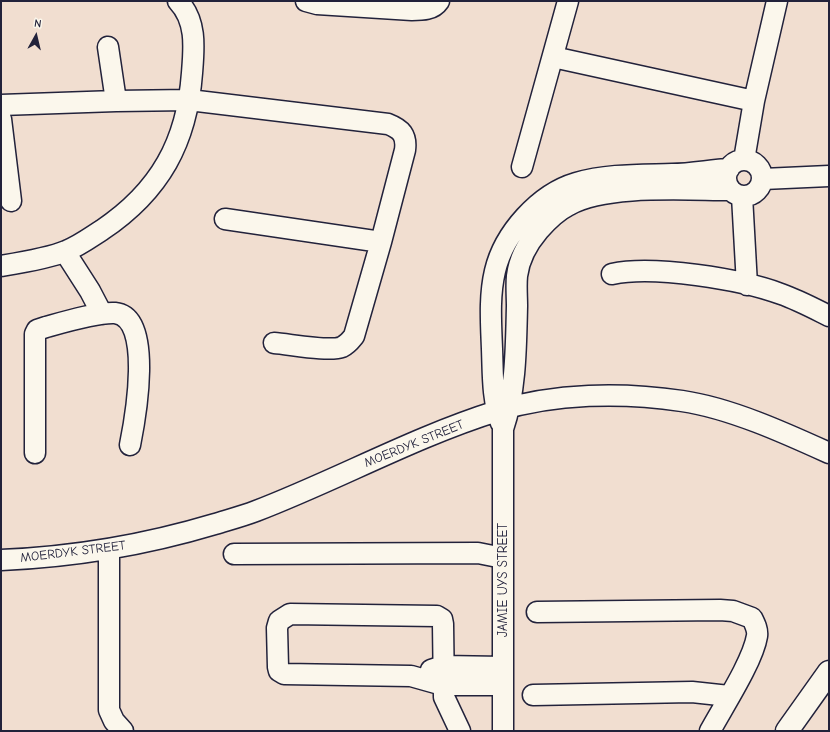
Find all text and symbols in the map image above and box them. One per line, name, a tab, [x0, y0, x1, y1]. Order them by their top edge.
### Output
north arrow	[16, 16, 56, 56]
text: N	[33, 17, 42, 31]
street label: MOERDYK STREET	[362, 417, 466, 471]
street label: JAMIE UYS STREET	[495, 523, 511, 637]
street label: MOERDYK STREET	[19, 538, 127, 566]

